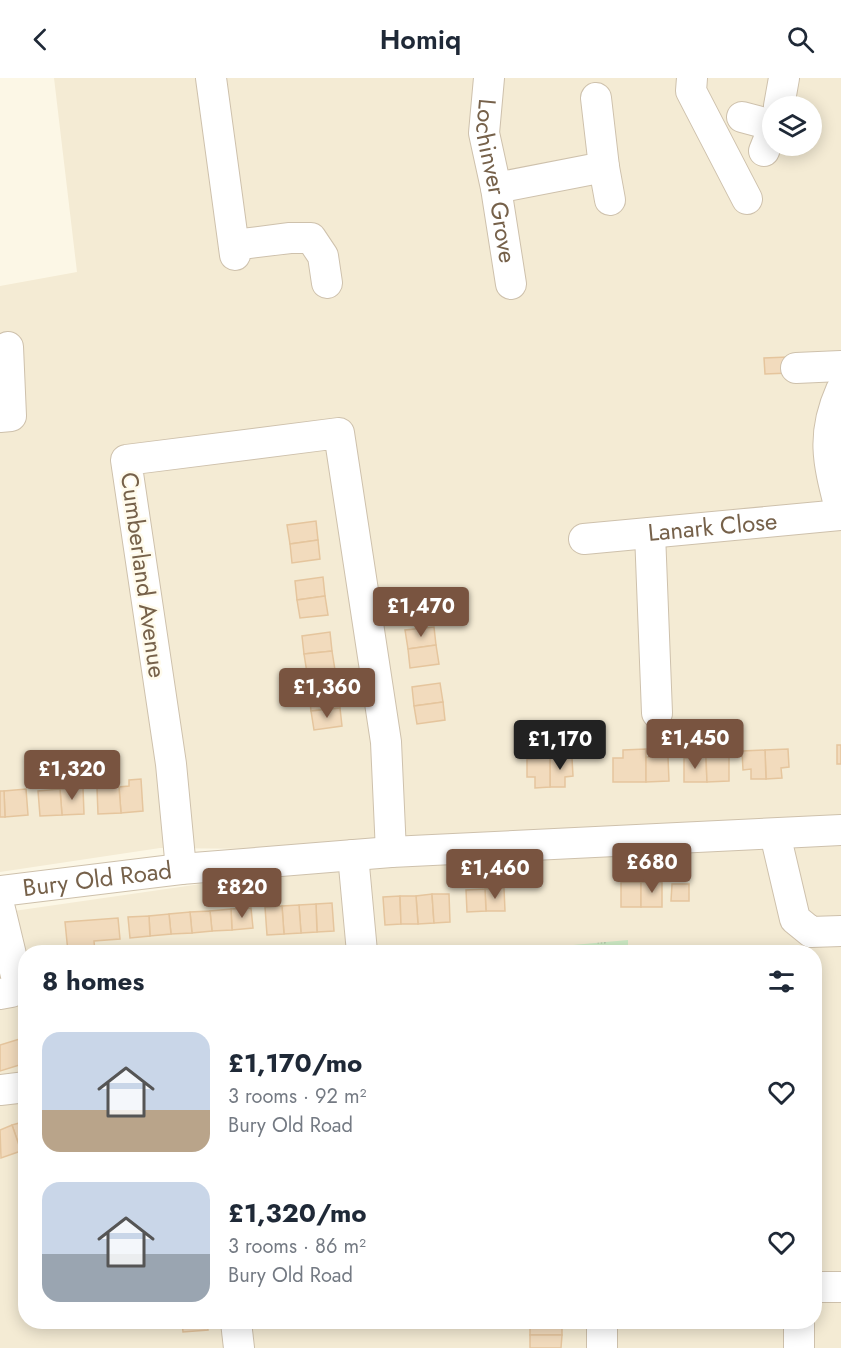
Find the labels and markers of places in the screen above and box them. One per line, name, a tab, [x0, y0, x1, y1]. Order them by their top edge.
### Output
pin: £1,470	[372, 587, 470, 638]
pin: £1,360	[278, 668, 376, 719]
pin: £1,450	[646, 719, 744, 770]
pin: £1,170	[511, 720, 609, 771]
pin: £1,320	[23, 750, 121, 801]
pin: £680	[616, 843, 688, 894]
pin: £1,460	[446, 849, 544, 900]
pin: £820	[206, 868, 278, 919]

